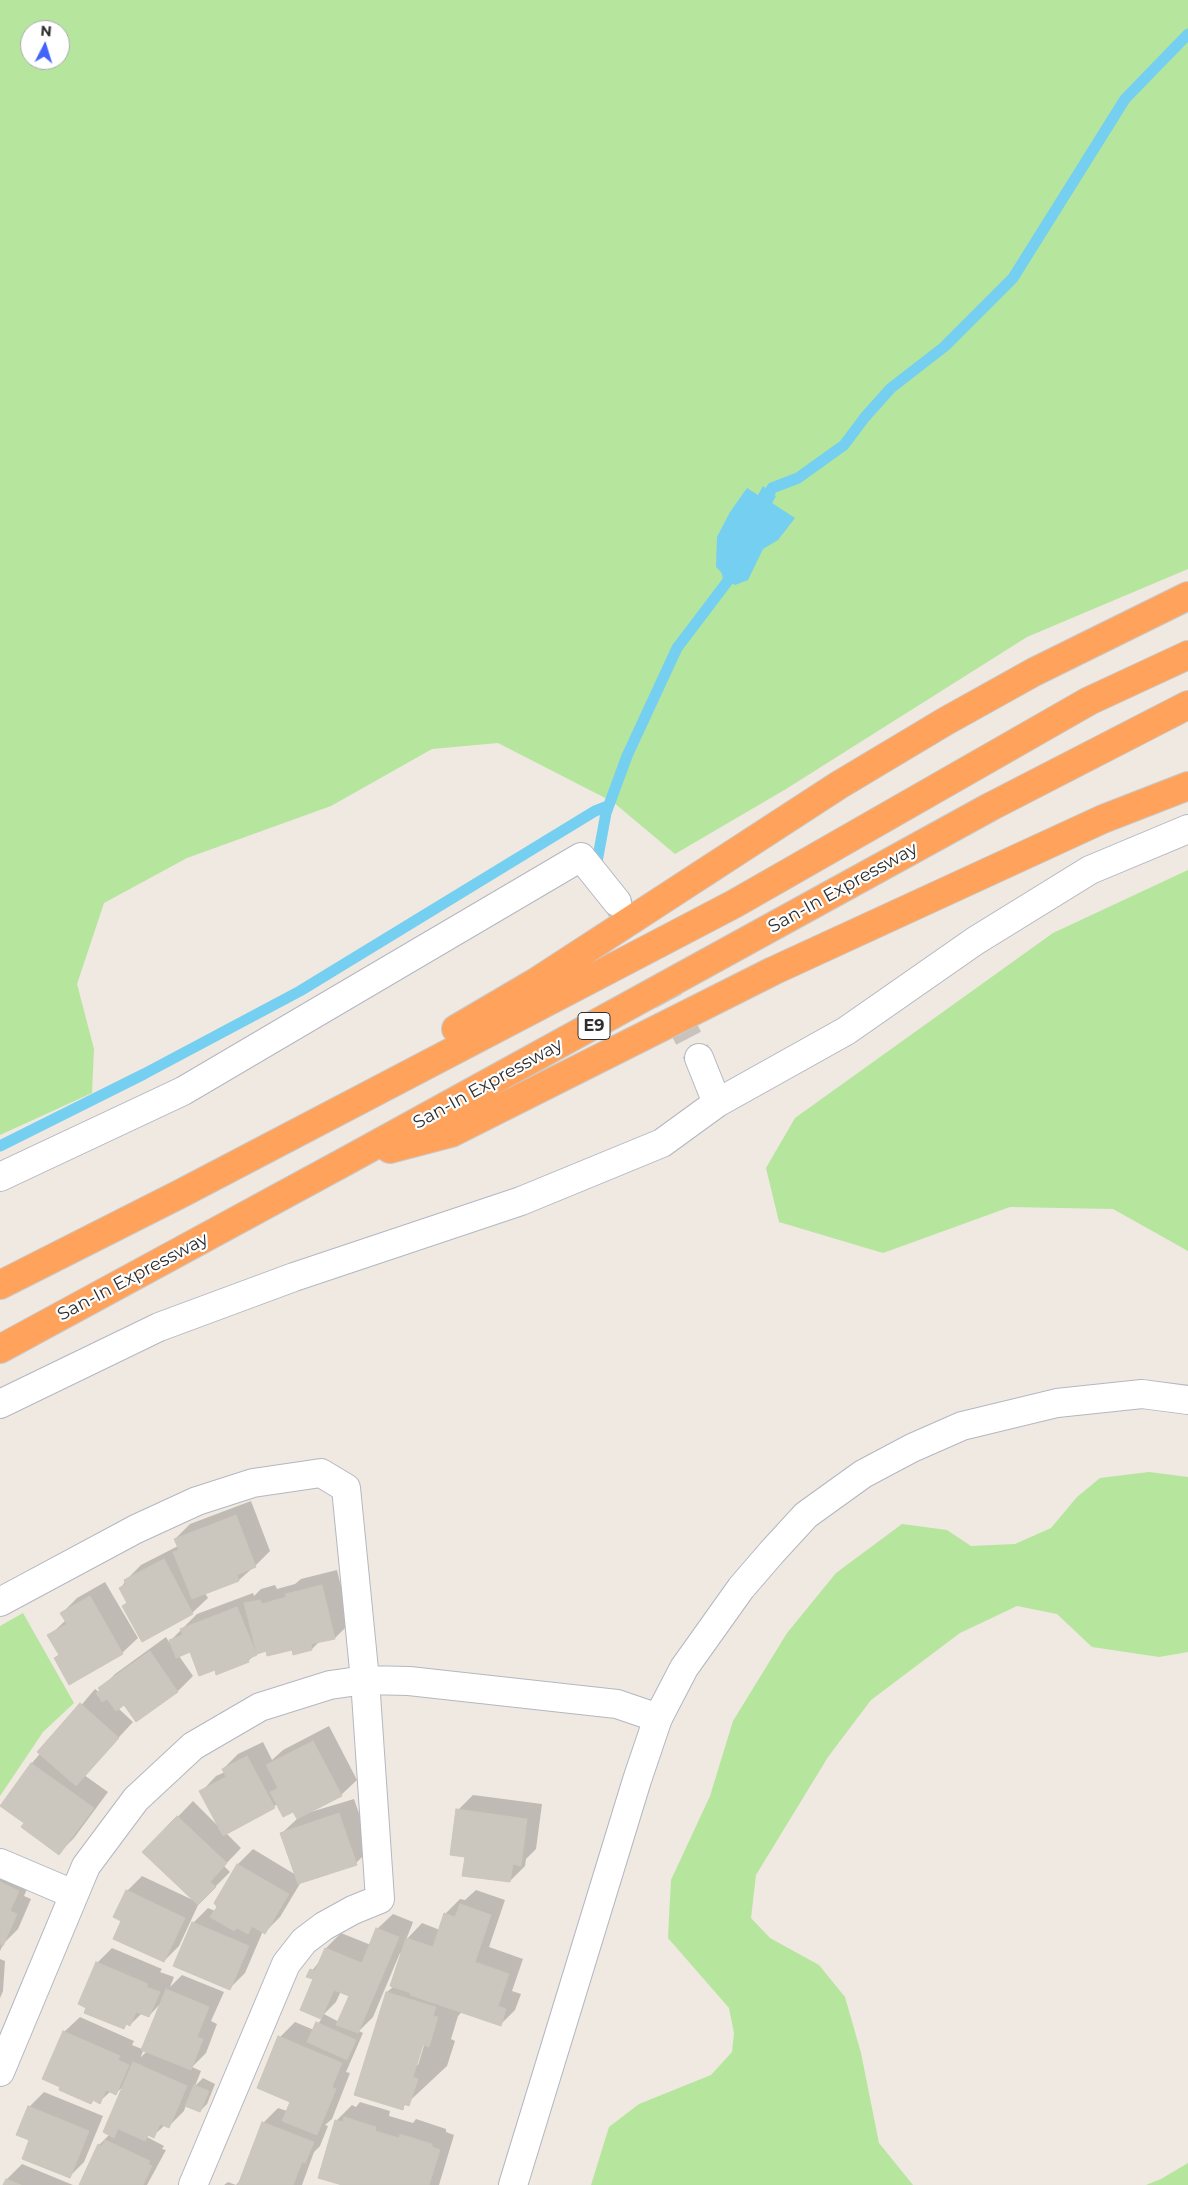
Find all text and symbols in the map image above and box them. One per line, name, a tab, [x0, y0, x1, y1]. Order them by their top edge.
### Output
north arrow	[20, 20, 70, 70]
text: N	[40, 22, 53, 41]
street label: San-In Expressway	[765, 838, 921, 938]
road number: E9	[578, 1012, 610, 1040]
street label: San-In Expressway	[410, 1034, 566, 1134]
street label: San-In Expressway	[54, 1228, 212, 1326]

